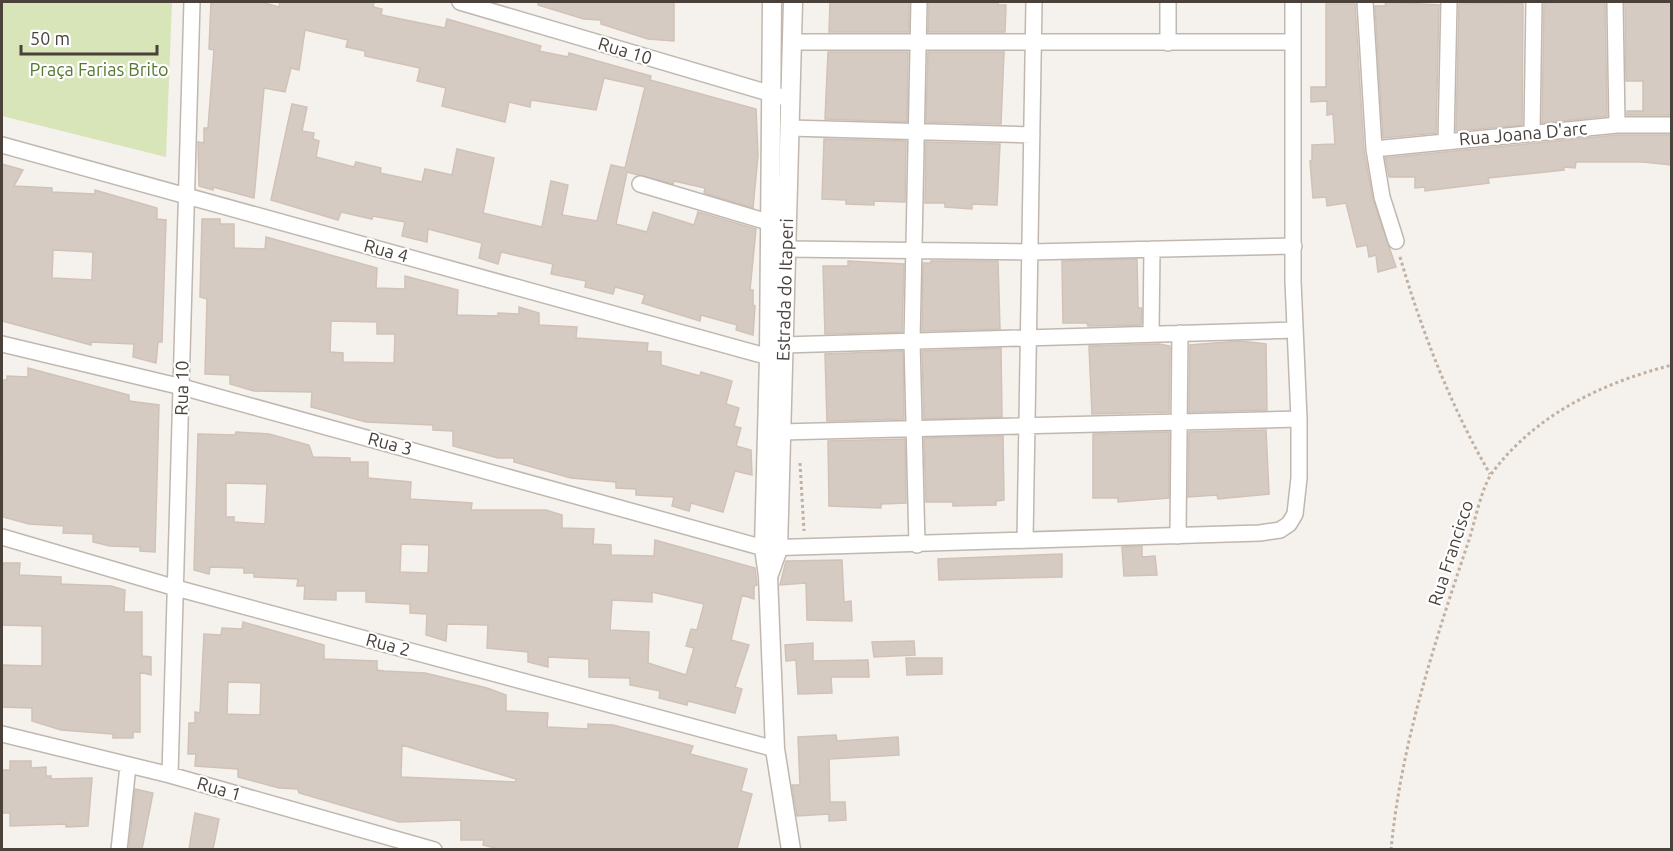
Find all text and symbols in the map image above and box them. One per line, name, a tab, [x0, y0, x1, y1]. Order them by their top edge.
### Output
scale bar	[21, 18, 158, 56]
text: 50 m	[30, 28, 70, 48]
street label: Rua 10	[596, 32, 655, 68]
park label: Praça Farias Brito	[29, 59, 169, 79]
street label: Rua Joana D'arc	[1458, 117, 1588, 149]
street label: Estrada do Itaperi	[772, 218, 796, 361]
street label: Rua 4	[362, 235, 411, 266]
street label: Rua 10	[171, 360, 191, 416]
street label: Rua 3	[366, 428, 415, 459]
street label: Rua Francisco	[1424, 497, 1477, 608]
street label: Rua 2	[364, 629, 413, 660]
street label: Rua 1	[195, 772, 244, 804]

